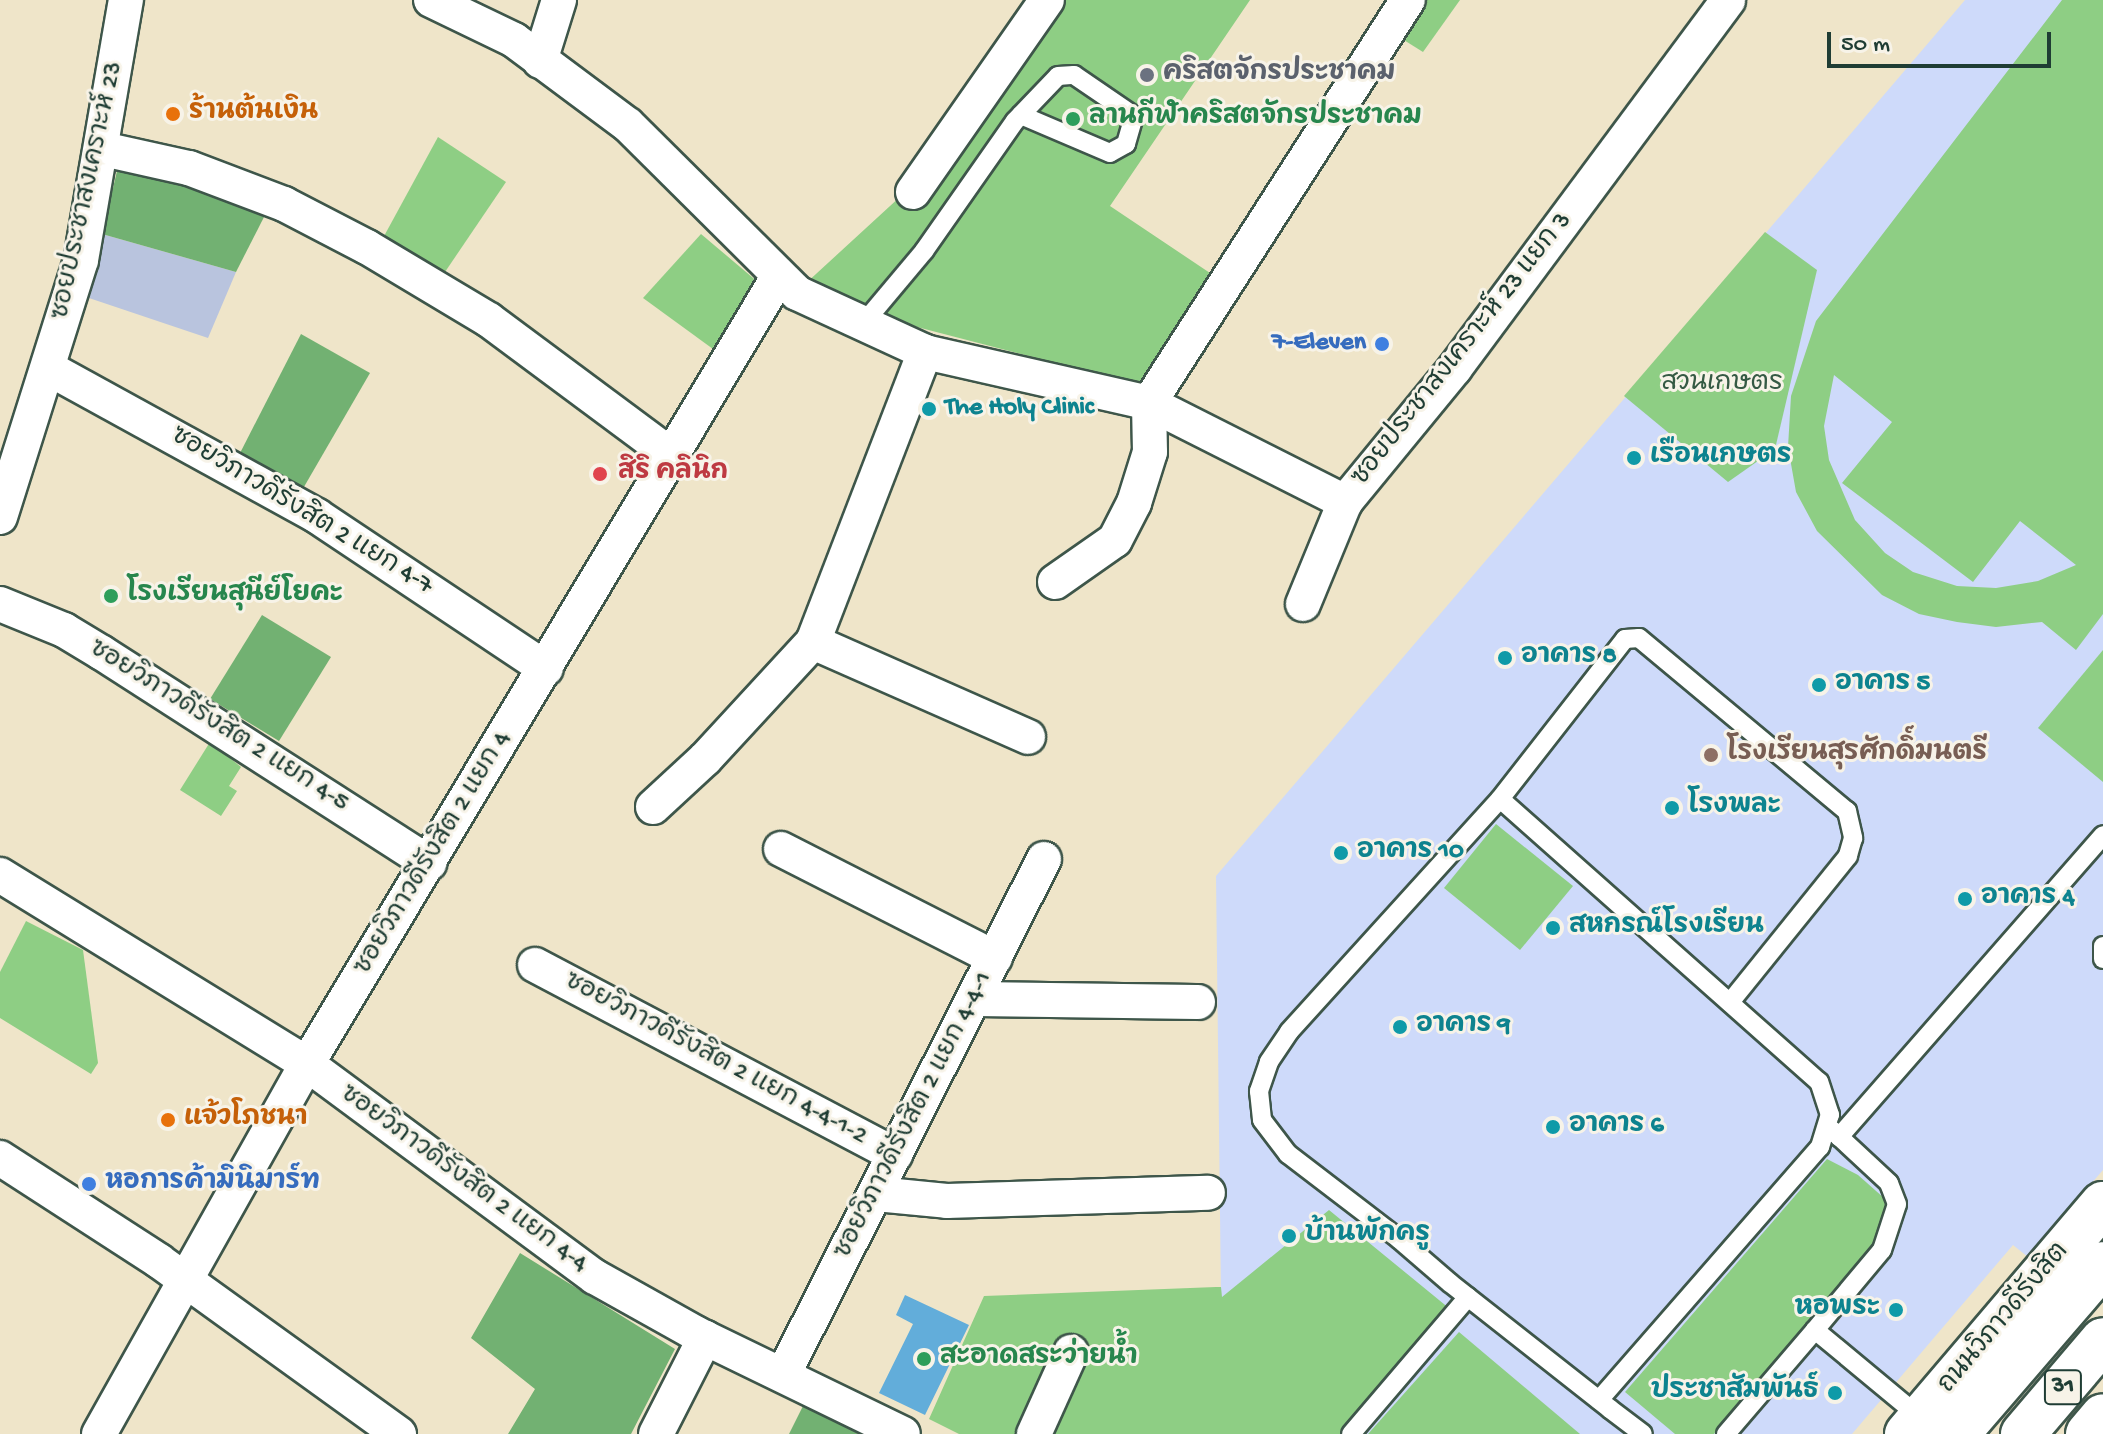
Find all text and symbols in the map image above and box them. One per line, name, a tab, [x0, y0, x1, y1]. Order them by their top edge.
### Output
scale bar	[1831, 16, 2055, 66]
text: 50 m	[1841, 31, 1890, 60]
street label: ซอยประชาสงเคราะห์ 23	[46, 59, 132, 323]
place label: คริสตจักรประชาคม	[1163, 59, 1395, 91]
marker: คริสตจักรประชาคม	[1138, 66, 1156, 84]
place label: ร้านต้นเงิน	[189, 98, 318, 130]
place label: ลานกีฬาคริสตจักรประชาคม	[1089, 103, 1422, 135]
marker: ร้านต้นเงิน	[164, 105, 182, 123]
marker: ลานกีฬาคริสตจักรประชาคม	[1064, 110, 1082, 128]
street label: ซอยประชาสงเคราะห์ 23 แยก 3	[1346, 207, 1580, 493]
place label: 7-Eleven	[1272, 328, 1366, 360]
marker: 7-Eleven	[1373, 335, 1391, 353]
park label: สวนเกษตร	[1661, 369, 1783, 401]
place label: The Holy Clinic	[945, 393, 1094, 425]
marker: The Holy Clinic	[920, 400, 938, 418]
street label: ซอยวิภาวดีรังสิต 2 แยก 4-7	[164, 421, 438, 603]
place label: เรือนเกษตร	[1650, 442, 1791, 474]
marker: เรือนเกษตร	[1625, 449, 1643, 467]
place label: สิริ คลินิก	[618, 458, 728, 490]
marker: สิริ คลินิก	[589, 463, 611, 485]
place label: โรงเรียนสุนีย์โยคะ	[127, 580, 343, 612]
marker: โรงเรียนสุนีย์โยคะ	[102, 587, 120, 605]
street label: ซอยวิภาวดีรังสิต 2 แยก 4-5	[82, 634, 354, 820]
place label: อาคาร 8	[1521, 642, 1617, 674]
marker: อาคาร 8	[1496, 649, 1514, 667]
place label: อาคาร 5	[1835, 669, 1930, 701]
marker: อาคาร 5	[1810, 676, 1828, 694]
street label: ซอยวิภาวดีรังสิต 2 แยก 4	[349, 726, 519, 982]
place label: โรงเรียนสุรศักดิ์มนตรี	[1727, 739, 1987, 771]
marker: โรงเรียนสุรศักดิ์มนตรี	[1702, 746, 1720, 764]
place label: โรงพละ	[1688, 792, 1781, 824]
marker: โรงพละ	[1663, 799, 1681, 817]
place label: อาคาร 10	[1357, 837, 1464, 869]
marker: อาคาร 10	[1332, 844, 1350, 862]
place label: อาคาร 4	[1981, 883, 2075, 915]
marker: อาคาร 4	[1956, 890, 1974, 908]
place label: สหกรณ์โรงเรียน	[1569, 912, 1764, 944]
marker: สหกรณ์โรงเรียน	[1544, 919, 1562, 937]
street label: ซอยวิภาวดีรังสิต 2 แยก 4-4-1-2	[558, 967, 872, 1153]
street label: ซอยวิภาวดีรังสิต 2 แยก 4-4-1	[829, 967, 1001, 1265]
place label: อาคาร 9	[1416, 1011, 1510, 1043]
marker: อาคาร 9	[1391, 1018, 1409, 1036]
street label: ซอยวิภาวดีรังสิต 2 แยก 4-4	[333, 1079, 593, 1281]
place label: แจ้วโภชนา	[184, 1104, 307, 1136]
marker: แจ้วโภชนา	[159, 1111, 177, 1129]
place label: อาคาร 6	[1569, 1111, 1664, 1143]
marker: อาคาร 6	[1544, 1118, 1562, 1136]
place label: หอการค้ามินิมาร์ท	[105, 1168, 320, 1200]
marker: หอการค้ามินิมาร์ท	[80, 1175, 98, 1193]
place label: บ้านพักครู	[1305, 1220, 1430, 1252]
marker: บ้านพักครู	[1280, 1227, 1298, 1245]
street label: ถนนวิภาวดีรังสิต	[1933, 1237, 2077, 1401]
place label: หอพระ	[1795, 1294, 1880, 1326]
marker: หอพระ	[1887, 1301, 1905, 1319]
place label: สะอาดสระว่ายน้ำ	[940, 1343, 1138, 1375]
marker: สะอาดสระว่ายน้ำ	[915, 1350, 933, 1368]
road number: 31	[2043, 1367, 2083, 1407]
place label: ประชาสัมพันธ์	[1651, 1377, 1819, 1409]
marker: ประชาสัมพันธ์	[1826, 1384, 1844, 1402]

